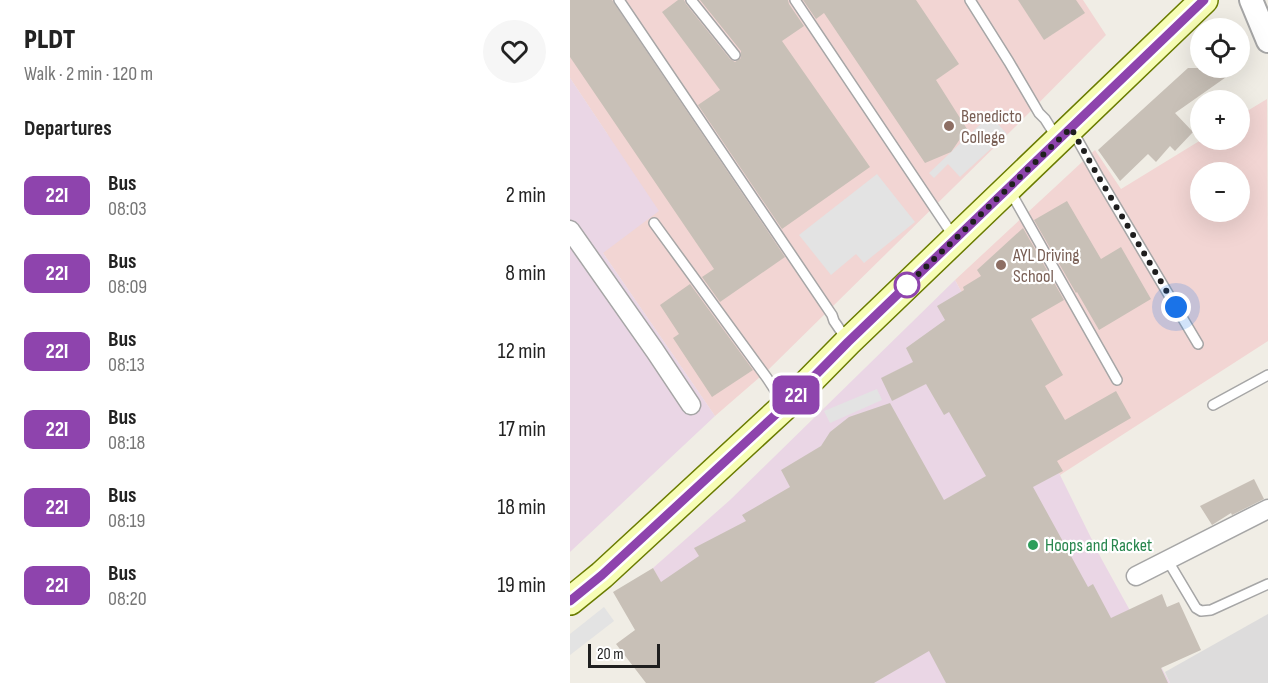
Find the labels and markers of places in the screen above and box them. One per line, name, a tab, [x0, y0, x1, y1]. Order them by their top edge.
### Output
place label: Benedicto College	[961, 106, 1022, 148]
marker: Benedicto College	[942, 119, 956, 133]
place label: AYL Driving School	[1012, 245, 1080, 287]
marker: AYL Driving School	[994, 258, 1008, 272]
unlabelled marker	[894, 272, 920, 298]
place label: Hoops and Racket	[1045, 535, 1153, 556]
marker: Hoops and Racket	[1026, 538, 1040, 552]

